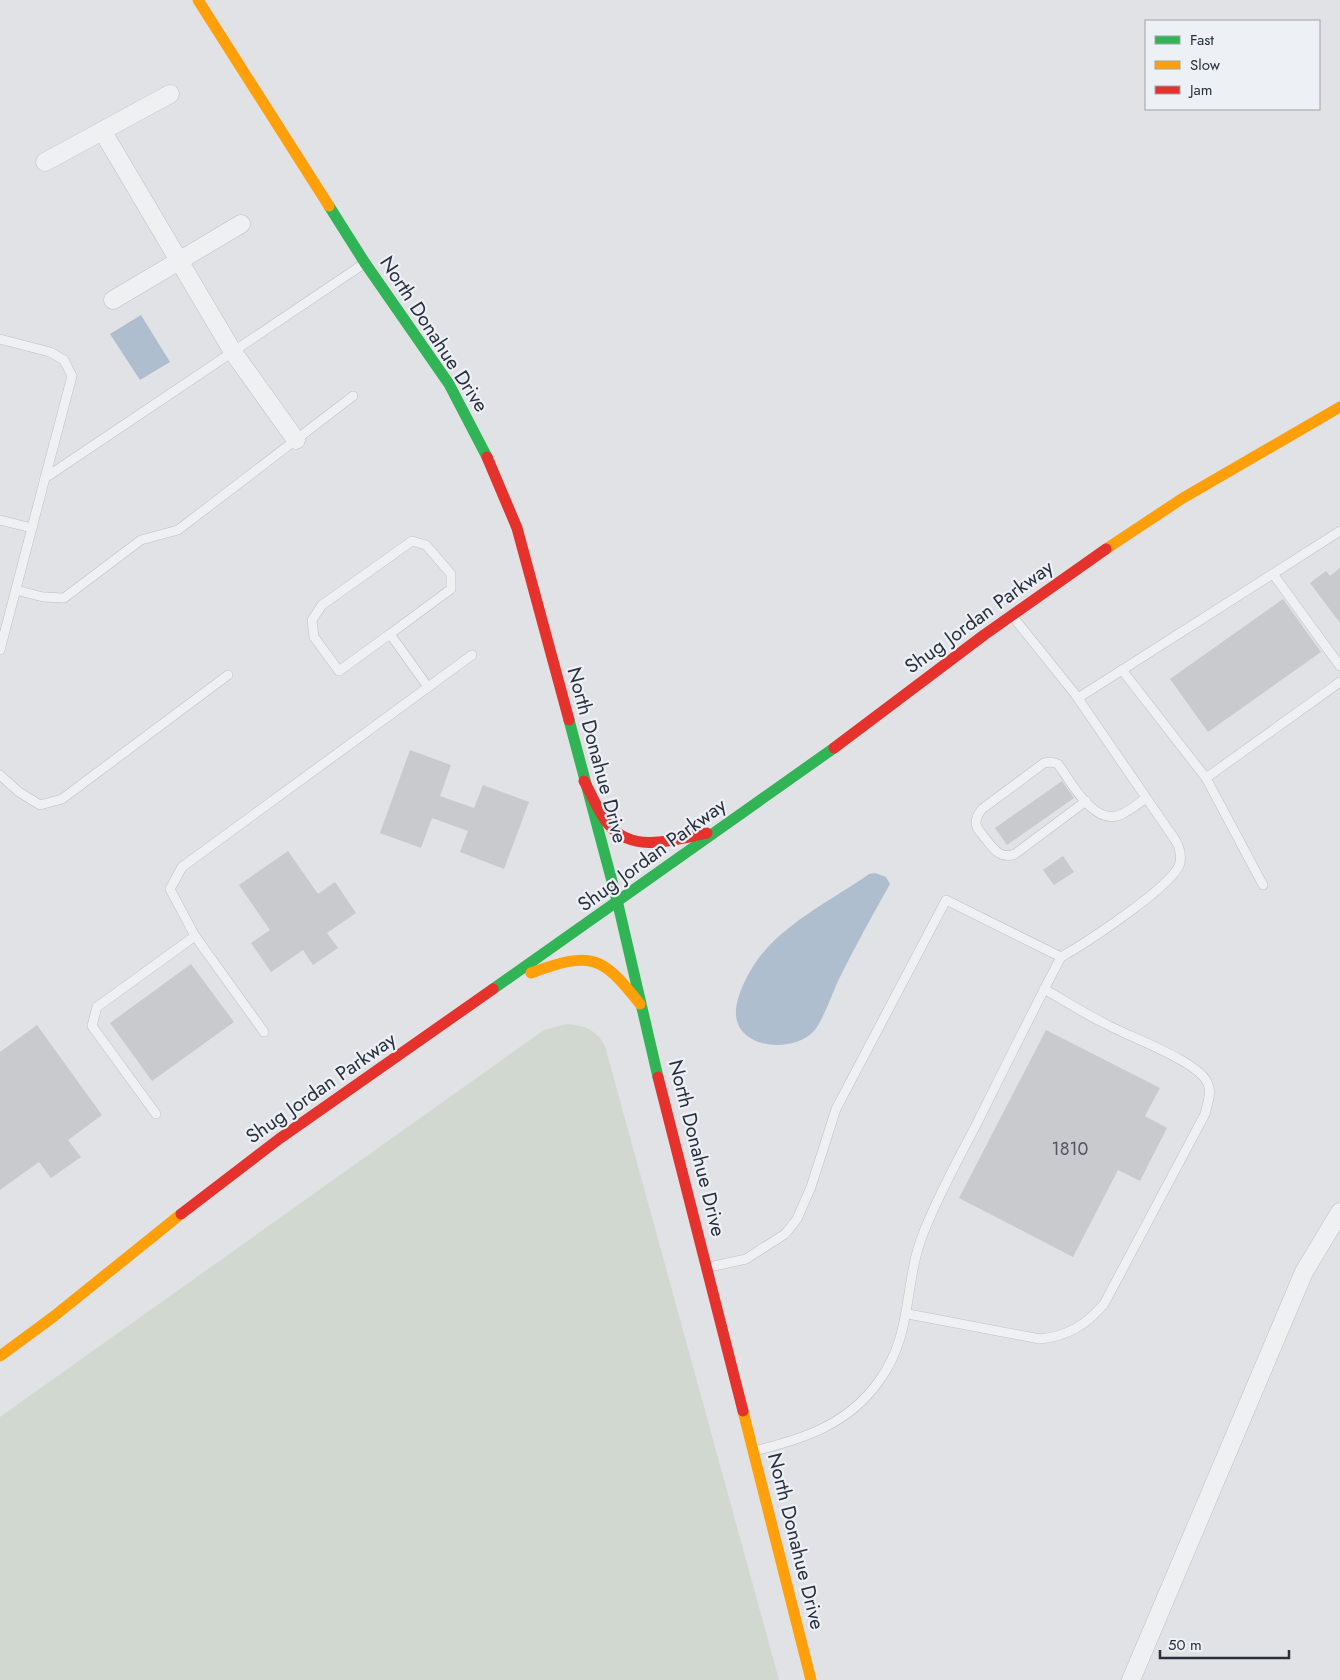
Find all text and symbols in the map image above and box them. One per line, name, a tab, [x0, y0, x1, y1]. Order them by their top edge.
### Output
legend	[1145, 20, 1320, 110]
text: Fast	[1190, 29, 1214, 51]
text: Slow	[1190, 54, 1221, 76]
text: Jam	[1188, 79, 1213, 101]
street label: North Donahue Drive	[373, 250, 495, 418]
street label: Shug Jordan Parkway	[899, 553, 1059, 681]
street label: North Donahue Drive	[560, 664, 634, 846]
street label: Shug Jordan Parkway	[572, 791, 732, 919]
street label: Shug Jordan Parkway	[240, 1025, 402, 1151]
street label: North Donahue Drive	[661, 1057, 733, 1239]
house number: 1810	[1052, 1136, 1089, 1162]
street label: North Donahue Drive	[760, 1450, 832, 1632]
scale bar	[1160, 1628, 1289, 1660]
text: 50 m	[1168, 1634, 1202, 1656]

